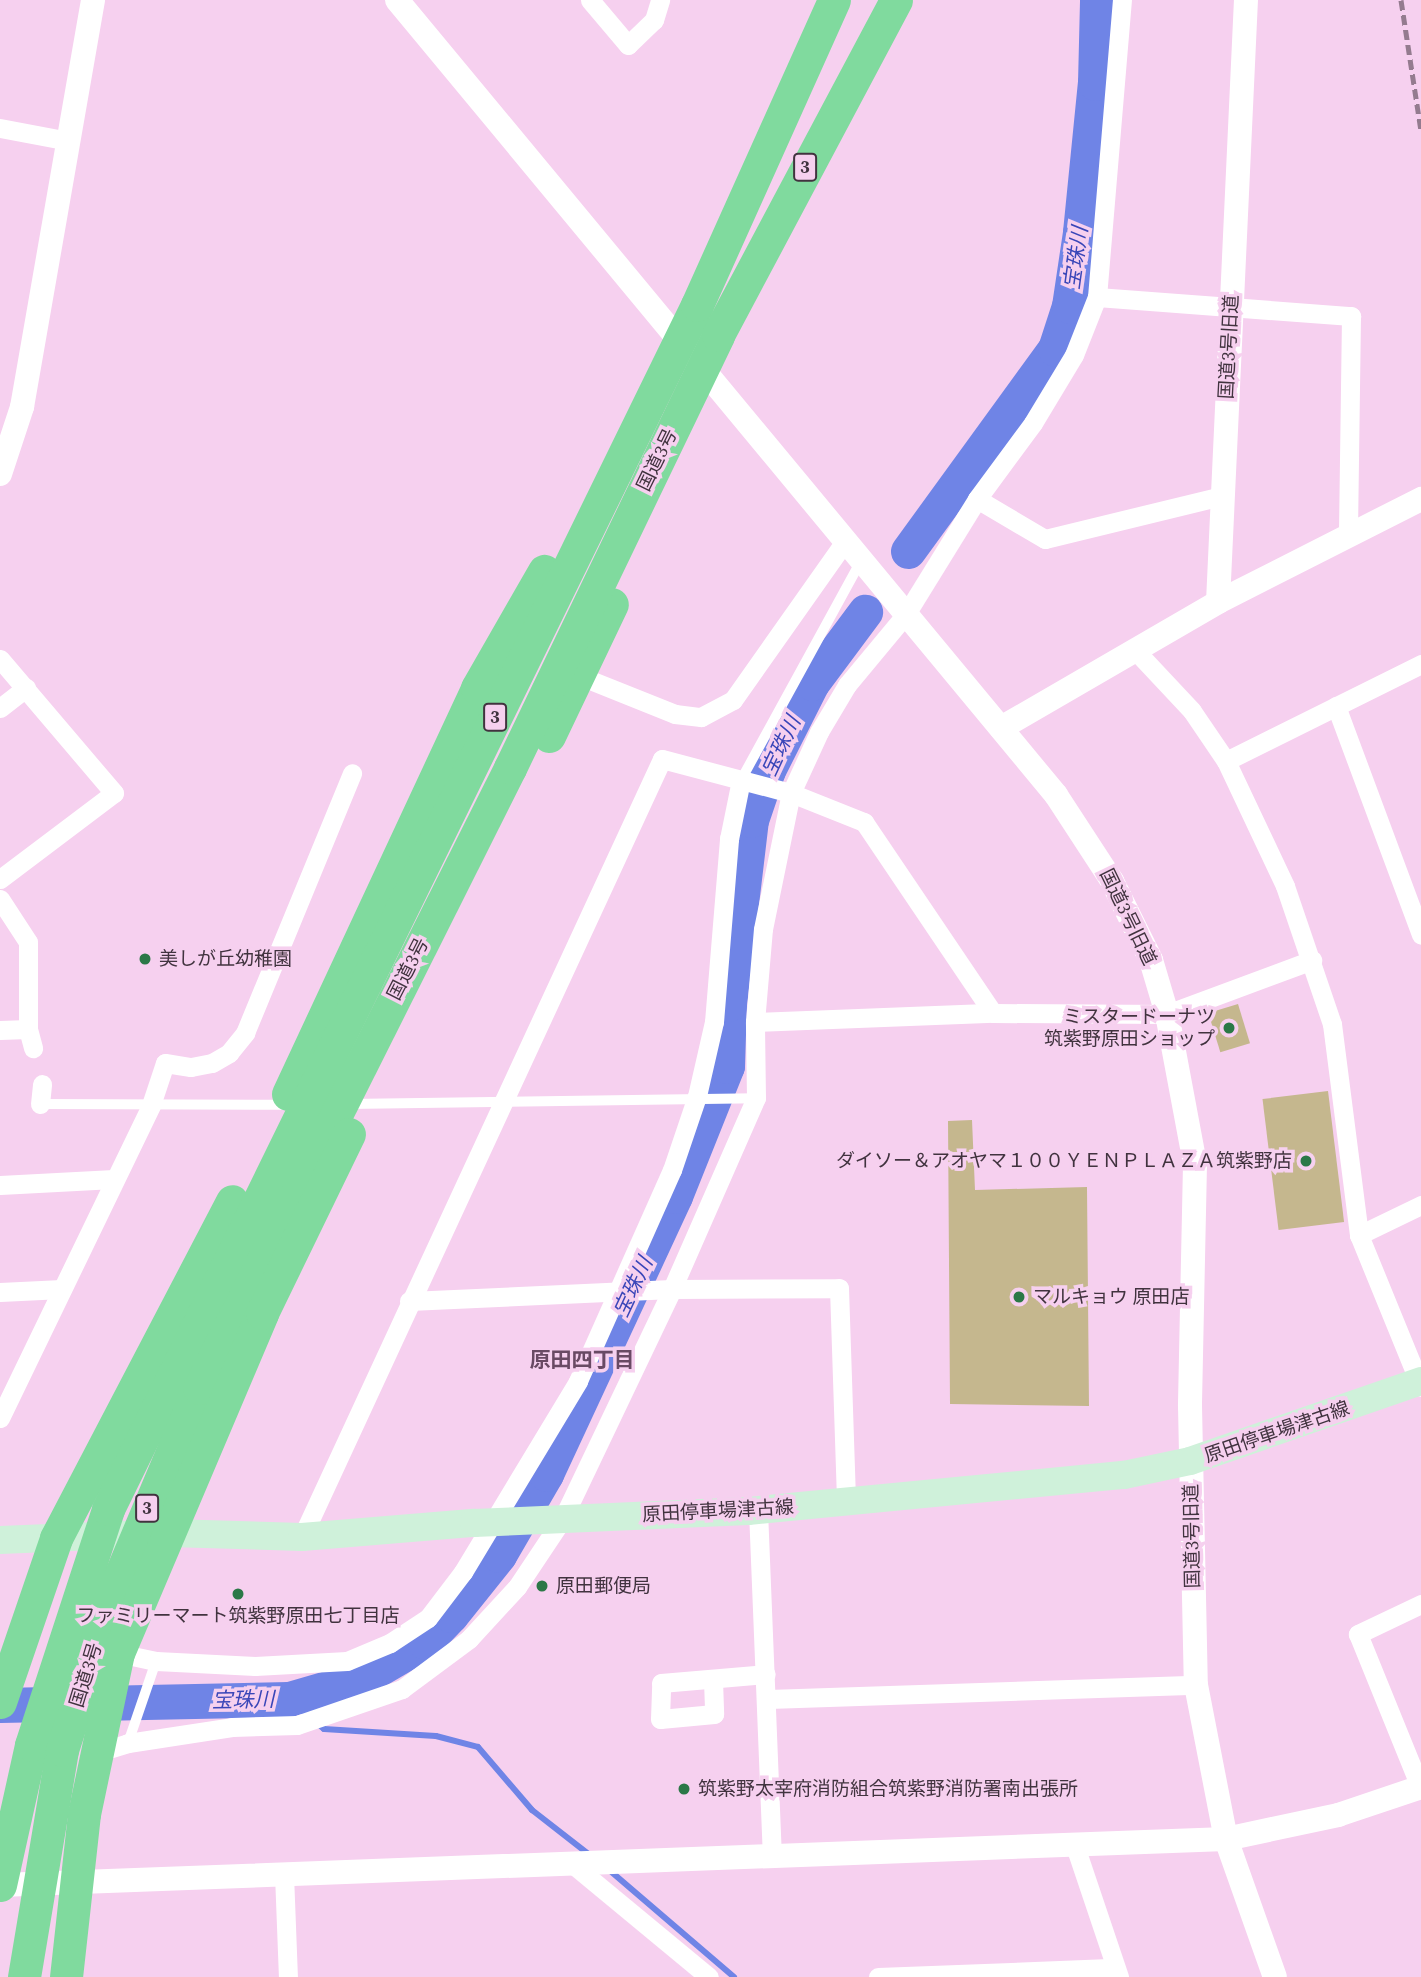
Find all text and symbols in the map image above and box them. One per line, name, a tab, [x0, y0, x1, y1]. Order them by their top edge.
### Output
road number: 3	[793, 152, 817, 182]
water label: 宝珠川	[1059, 225, 1093, 291]
street label: 国道3号旧道	[1215, 294, 1243, 400]
street label: 国道3号	[632, 425, 682, 495]
road number: 3	[483, 702, 507, 732]
water label: 宝珠川	[756, 712, 806, 780]
street label: 国道3号旧道	[1095, 865, 1161, 969]
street label: 国道3号	[383, 934, 433, 1004]
place label: 美しが丘幼稚園	[159, 948, 292, 970]
marker: 美しが丘幼稚園	[137, 951, 153, 967]
place label: ミスタードーナツ 筑紫野原田ショップ	[1044, 1006, 1215, 1050]
marker: ミスタードーナツ 筑紫野原田ショップ	[1221, 1020, 1237, 1036]
place label: ダイソー＆アオヤマ１００ＹＥＮＰＬＡＺＡ筑紫野店	[836, 1150, 1292, 1172]
marker: ダイソー＆アオヤマ１００ＹＥＮＰＬＡＺＡ筑紫野店	[1298, 1153, 1314, 1169]
water label: 宝珠川	[608, 1253, 658, 1321]
place label: マルキョウ 原田店	[1033, 1286, 1189, 1308]
marker: マルキョウ 原田店	[1011, 1289, 1027, 1305]
district label: 原田四丁目	[530, 1347, 634, 1373]
street label: 原田停車場津古線	[1201, 1396, 1353, 1468]
street label: 国道3号旧道	[1180, 1484, 1204, 1588]
road number: 3	[135, 1493, 159, 1522]
street label: 原田停車場津古線	[642, 1496, 794, 1526]
place label: 原田郵便局	[556, 1575, 651, 1597]
marker: 原田郵便局	[534, 1578, 550, 1594]
marker: ファミリーマート筑紫野原田七丁目店	[230, 1586, 246, 1602]
place label: ファミリーマート筑紫野原田七丁目店	[77, 1605, 399, 1627]
street label: 国道3号	[65, 1640, 107, 1710]
water label: 宝珠川	[211, 1687, 275, 1713]
place label: 筑紫野太宰府消防組合筑紫野消防署南出張所	[698, 1778, 1078, 1800]
marker: 筑紫野太宰府消防組合筑紫野消防署南出張所	[676, 1781, 692, 1797]

